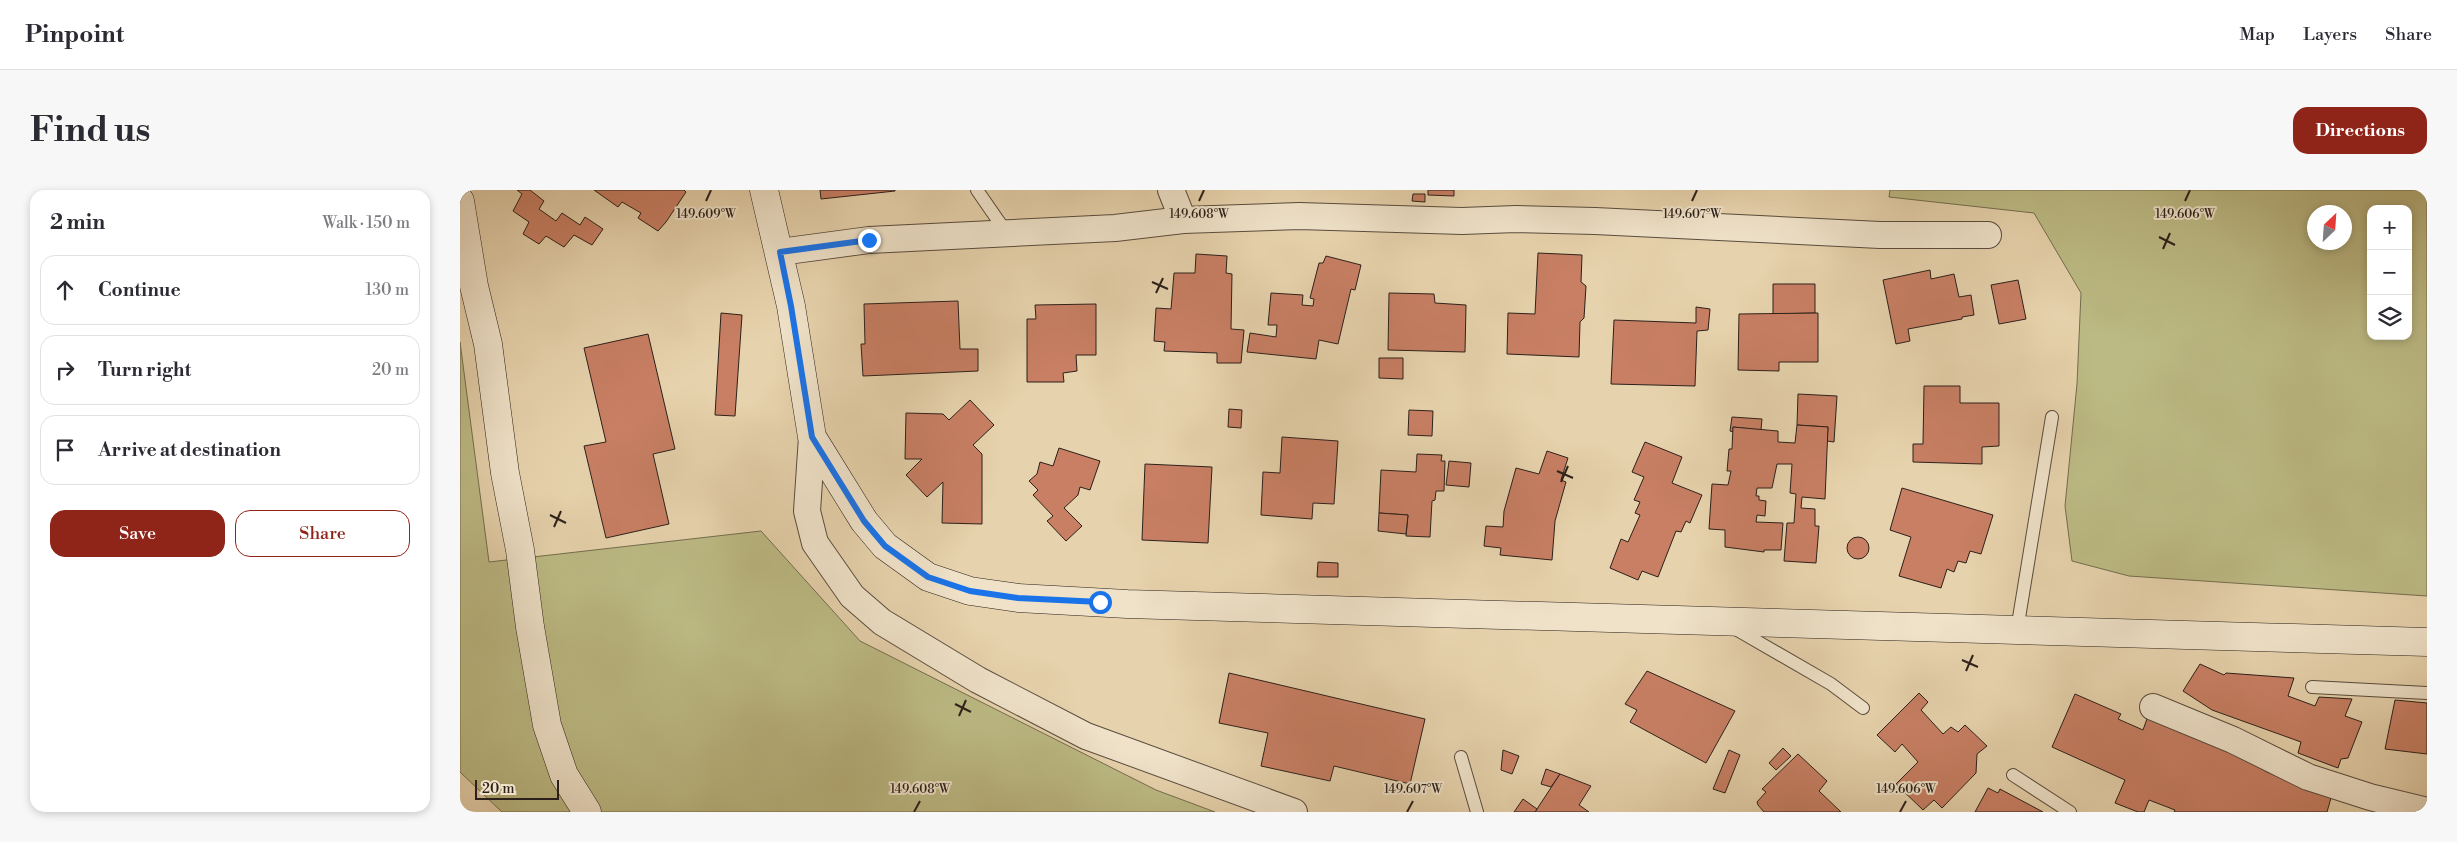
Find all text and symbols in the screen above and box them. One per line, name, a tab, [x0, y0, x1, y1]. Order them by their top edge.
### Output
text: Pinpoint	[25, 20, 124, 50]
text: Map	[2240, 23, 2275, 46]
text: Layers	[2303, 23, 2357, 46]
text: Share	[2385, 23, 2432, 46]
button: Directions	[2293, 107, 2427, 154]
text: Find us	[30, 109, 150, 152]
north arrow	[2307, 205, 2352, 250]
map controls	[2367, 205, 2412, 340]
button: +	[2367, 205, 2412, 250]
text: 149.609°W	[676, 207, 737, 222]
text: 149.608°W	[1169, 207, 1230, 222]
text: 149.607°W	[1663, 207, 1722, 222]
text: 149.606°W	[2155, 207, 2216, 222]
text: 2 min	[50, 210, 105, 236]
text: Walk · 150 m	[322, 213, 410, 233]
route end	[858, 229, 881, 252]
button: −	[2367, 250, 2412, 295]
icon: ahead	[51, 276, 79, 304]
text: Continue	[98, 278, 181, 302]
text: 130 m	[365, 280, 409, 300]
button: layers	[2367, 295, 2412, 340]
icon: right	[51, 356, 79, 384]
text: Turn right	[98, 358, 191, 382]
text: 20 m	[372, 360, 409, 380]
icon: arrive	[51, 436, 79, 464]
text: Arrive at destination	[98, 438, 281, 462]
button: Save	[50, 510, 225, 557]
button: Share	[235, 510, 410, 557]
route start	[1089, 591, 1112, 614]
scale bar	[475, 777, 559, 800]
text: 20 m	[482, 780, 514, 798]
text: 149.608°W	[890, 782, 951, 797]
text: 149.607°W	[1384, 782, 1443, 797]
text: 149.606°W	[1876, 782, 1937, 797]

